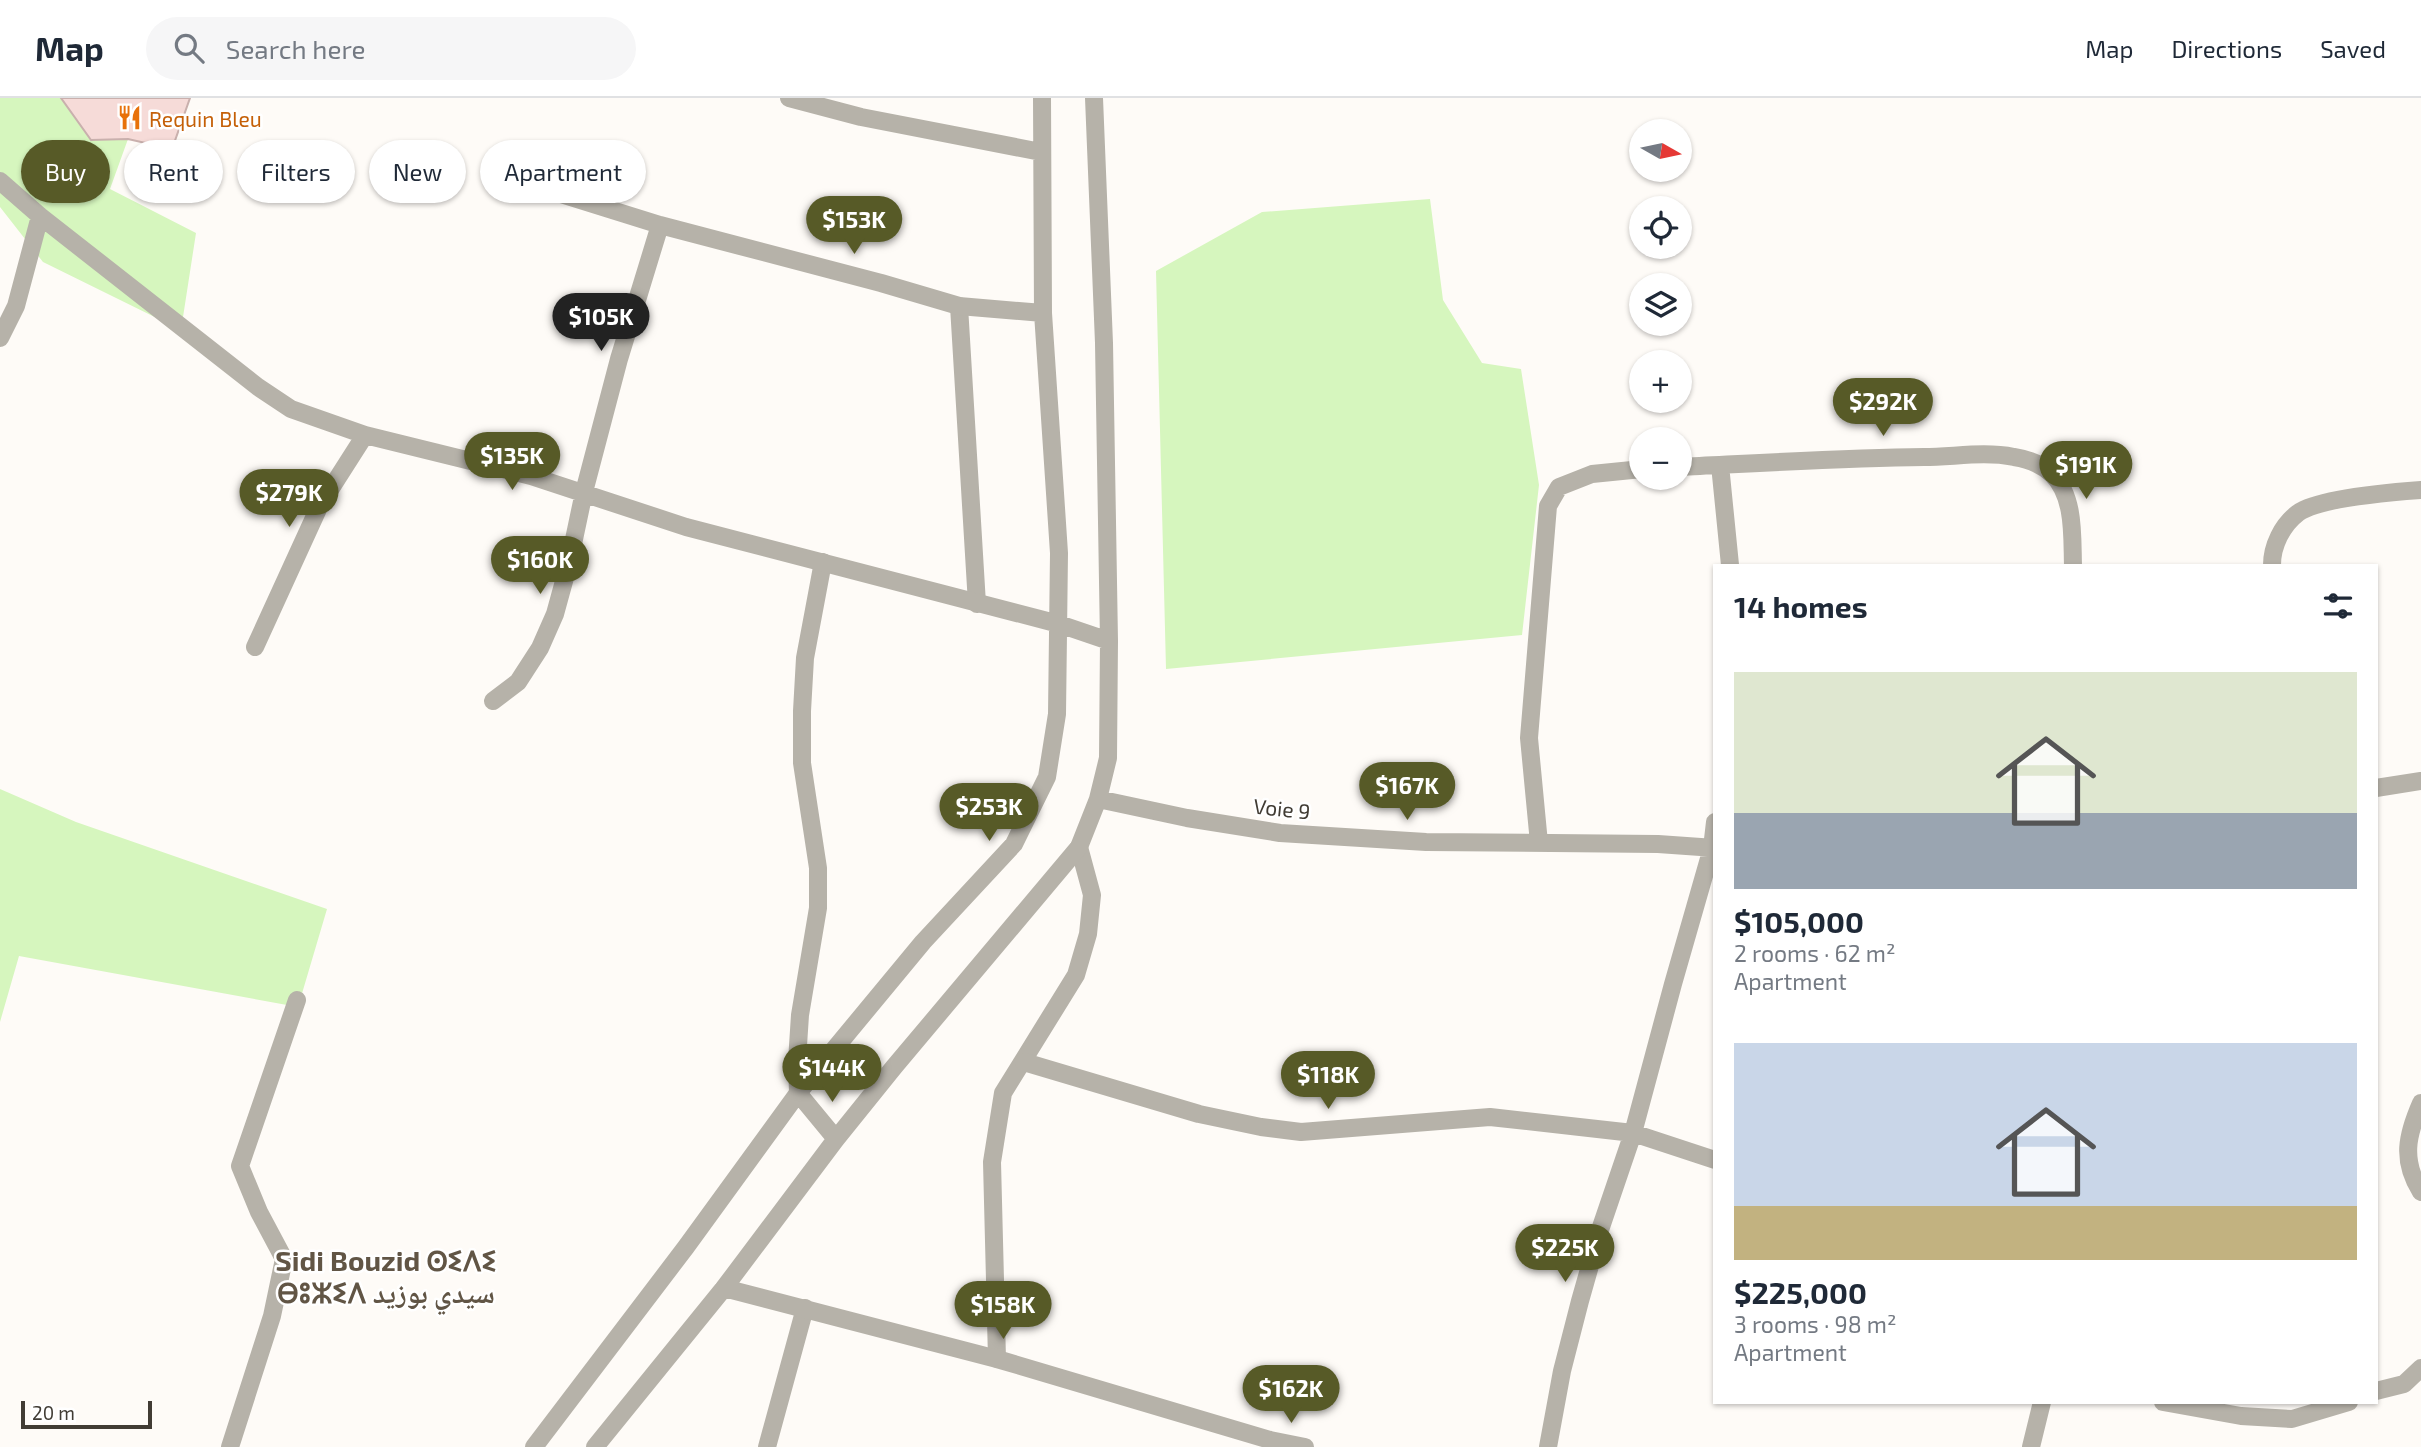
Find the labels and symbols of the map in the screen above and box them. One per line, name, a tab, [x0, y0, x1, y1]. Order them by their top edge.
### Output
restaurant icon: Requin Bleu	[115, 104, 143, 132]
place label: Requin Bleu	[149, 106, 262, 131]
north arrow	[1629, 119, 1692, 182]
pin: $153K	[805, 197, 903, 256]
pin: $105K	[552, 294, 650, 353]
pin: $292K	[1834, 378, 1932, 438]
pin: $135K	[463, 432, 561, 492]
pin: $191K	[2037, 442, 2135, 501]
pin: $279K	[240, 470, 338, 529]
pin: $160K	[491, 536, 589, 596]
pin: $167K	[1358, 762, 1456, 822]
pin: $253K	[940, 784, 1038, 843]
street label: Voie 9	[1252, 793, 1312, 823]
pin: $144K	[783, 1044, 881, 1104]
pin: $118K	[1279, 1052, 1377, 1111]
pin: $225K	[1516, 1224, 1614, 1284]
district label: Sidi Bouzid ⵙⵉⴷⵉ ⴱⵓⵣⵉⴷ سيدي بوزيد	[275, 1243, 497, 1316]
pin: $158K	[954, 1282, 1052, 1341]
pin: $162K	[1242, 1366, 1340, 1425]
scale bar	[21, 1398, 152, 1430]

